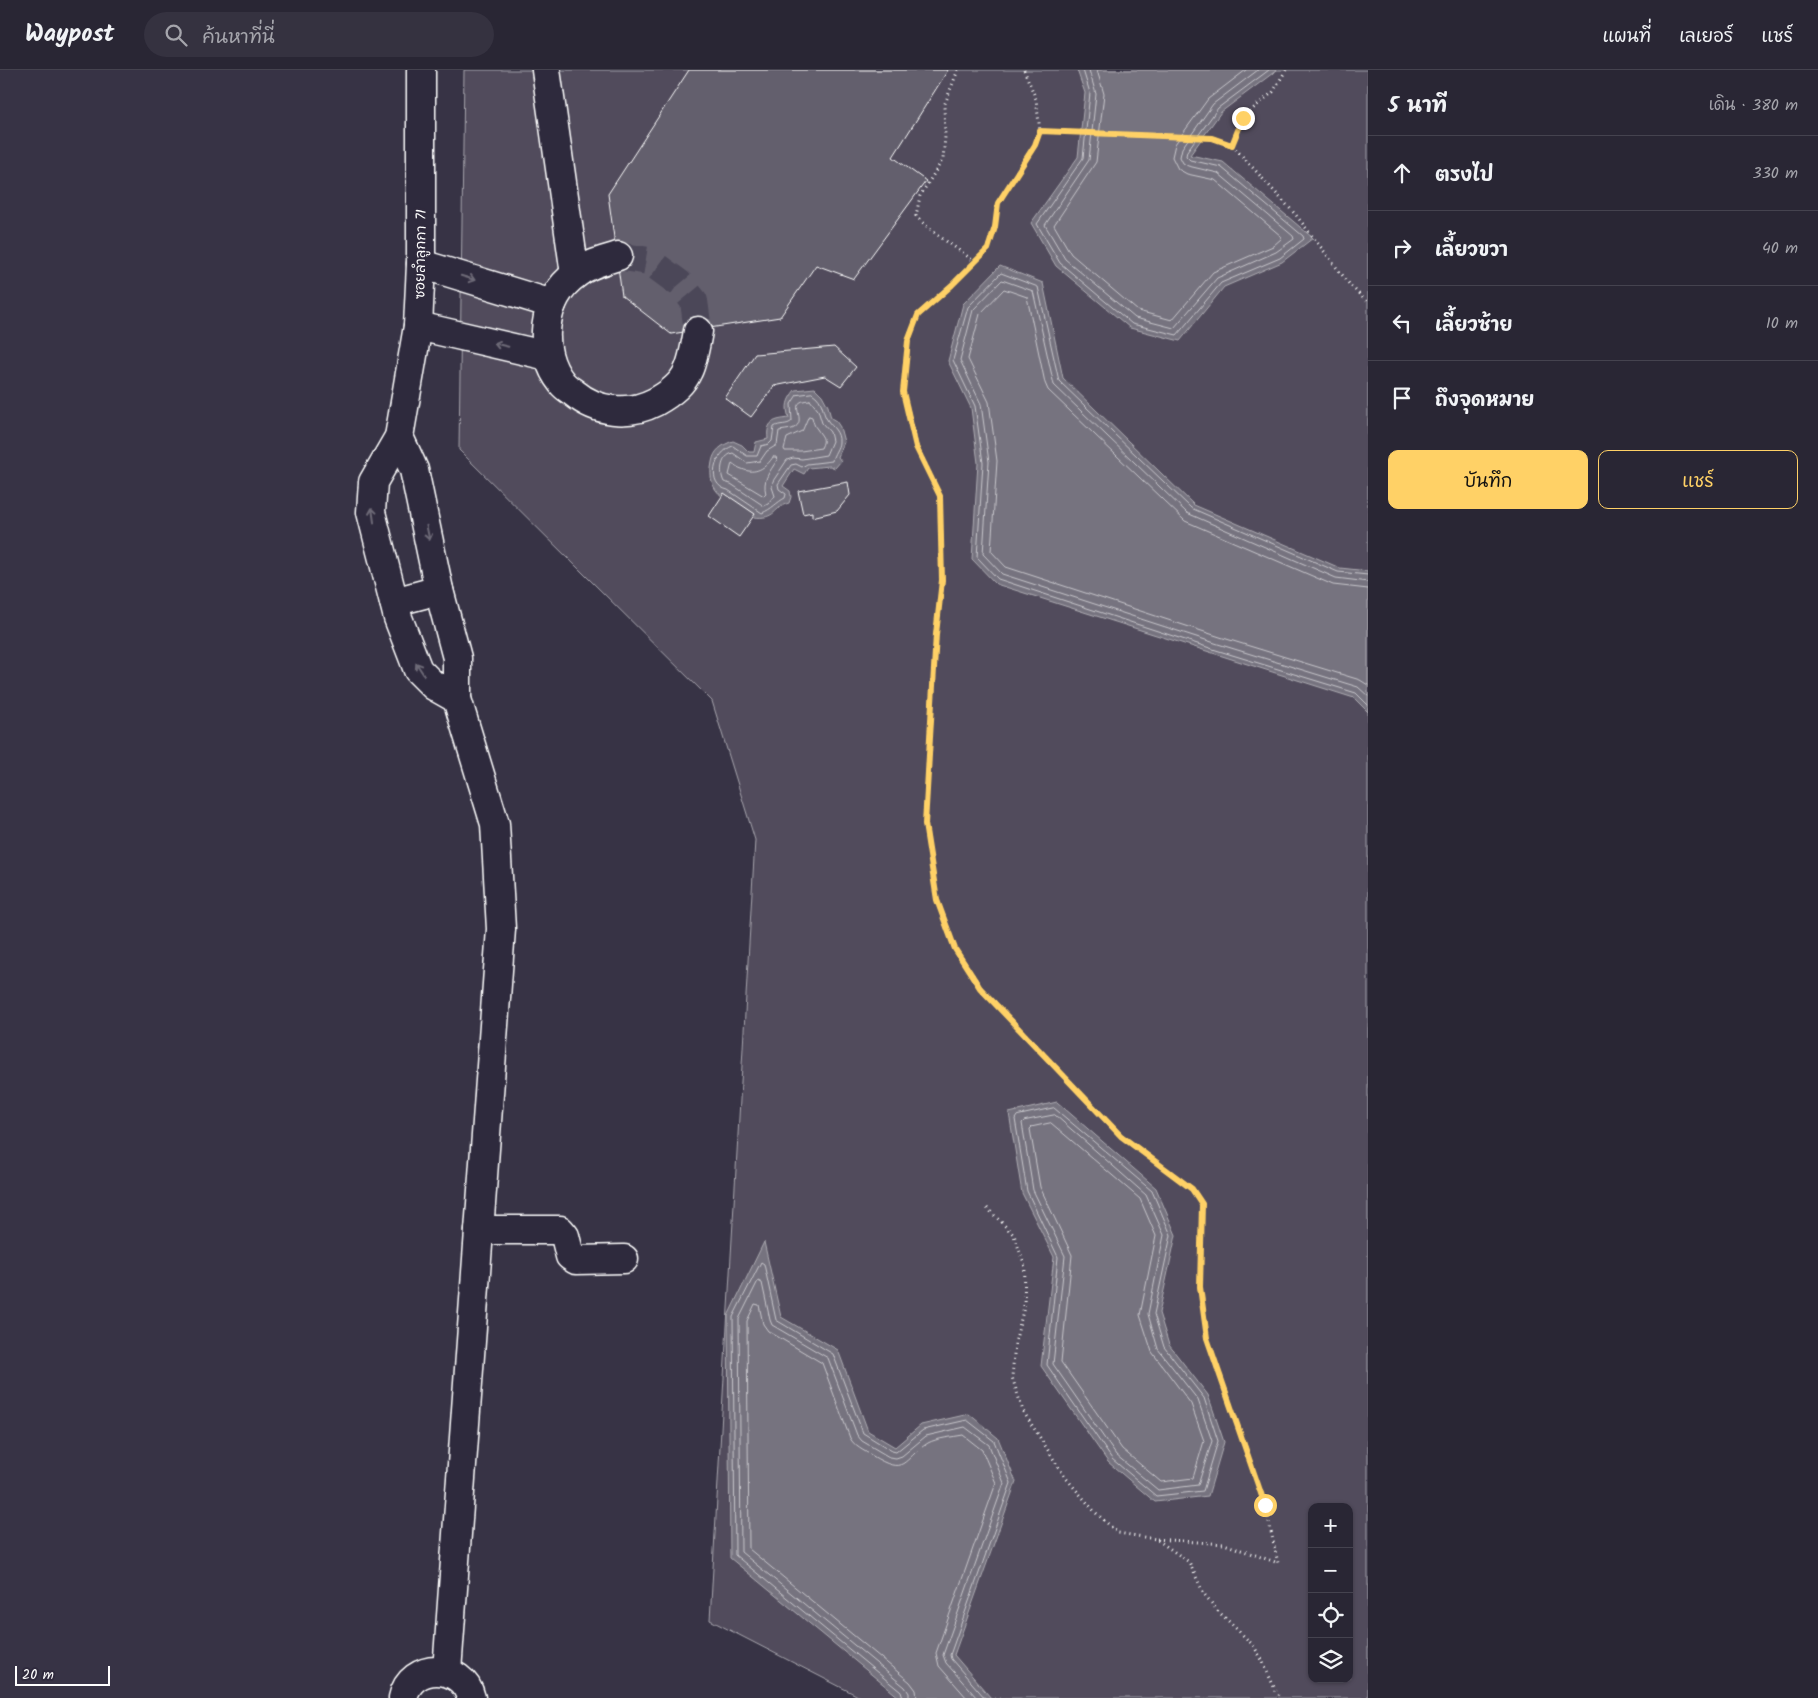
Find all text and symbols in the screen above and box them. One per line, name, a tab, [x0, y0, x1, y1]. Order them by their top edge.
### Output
search box	[144, 12, 494, 57]
text: Waypost	[25, 15, 114, 54]
icon: search	[162, 21, 190, 49]
text: ค้นหาที่นี่	[202, 23, 275, 53]
text: แผนที่	[1603, 23, 1651, 52]
text: เลเยอร์	[1679, 23, 1733, 52]
text: แชร์	[1761, 23, 1793, 52]
text: 5 นาที	[1388, 90, 1447, 123]
text: เดิน · 380 m	[1709, 93, 1798, 118]
route end	[1232, 107, 1255, 130]
icon: ahead	[1388, 159, 1416, 187]
text: ตรงไป	[1435, 161, 1493, 191]
text: 330 m	[1753, 161, 1798, 186]
street label: ซอยลำลูกกา 71	[409, 209, 433, 299]
icon: right	[1388, 234, 1416, 262]
text: เลี้ยวขวา	[1435, 236, 1508, 266]
text: 40 m	[1762, 236, 1798, 261]
one-way arrow	[459, 274, 475, 284]
icon: left	[1388, 309, 1416, 337]
text: เลี้ยวซ้าย	[1435, 311, 1512, 341]
text: 10 m	[1766, 311, 1798, 336]
one-way arrow	[493, 340, 509, 349]
icon: arrive	[1388, 384, 1416, 412]
text: ถึงจุดหมาย	[1435, 386, 1534, 416]
button: บันทึก	[1388, 450, 1588, 509]
button: แชร์	[1598, 450, 1798, 509]
one-way arrow	[367, 507, 377, 523]
one-way arrow	[423, 525, 433, 541]
one-way arrow	[414, 663, 424, 677]
route start	[1254, 1494, 1277, 1517]
map controls	[1308, 1503, 1353, 1683]
button: +	[1308, 1503, 1353, 1548]
button: −	[1308, 1548, 1353, 1593]
button: locate	[1308, 1593, 1353, 1638]
button: layers	[1308, 1638, 1353, 1683]
scale bar	[15, 1663, 110, 1686]
text: 20 m	[22, 1664, 54, 1686]

